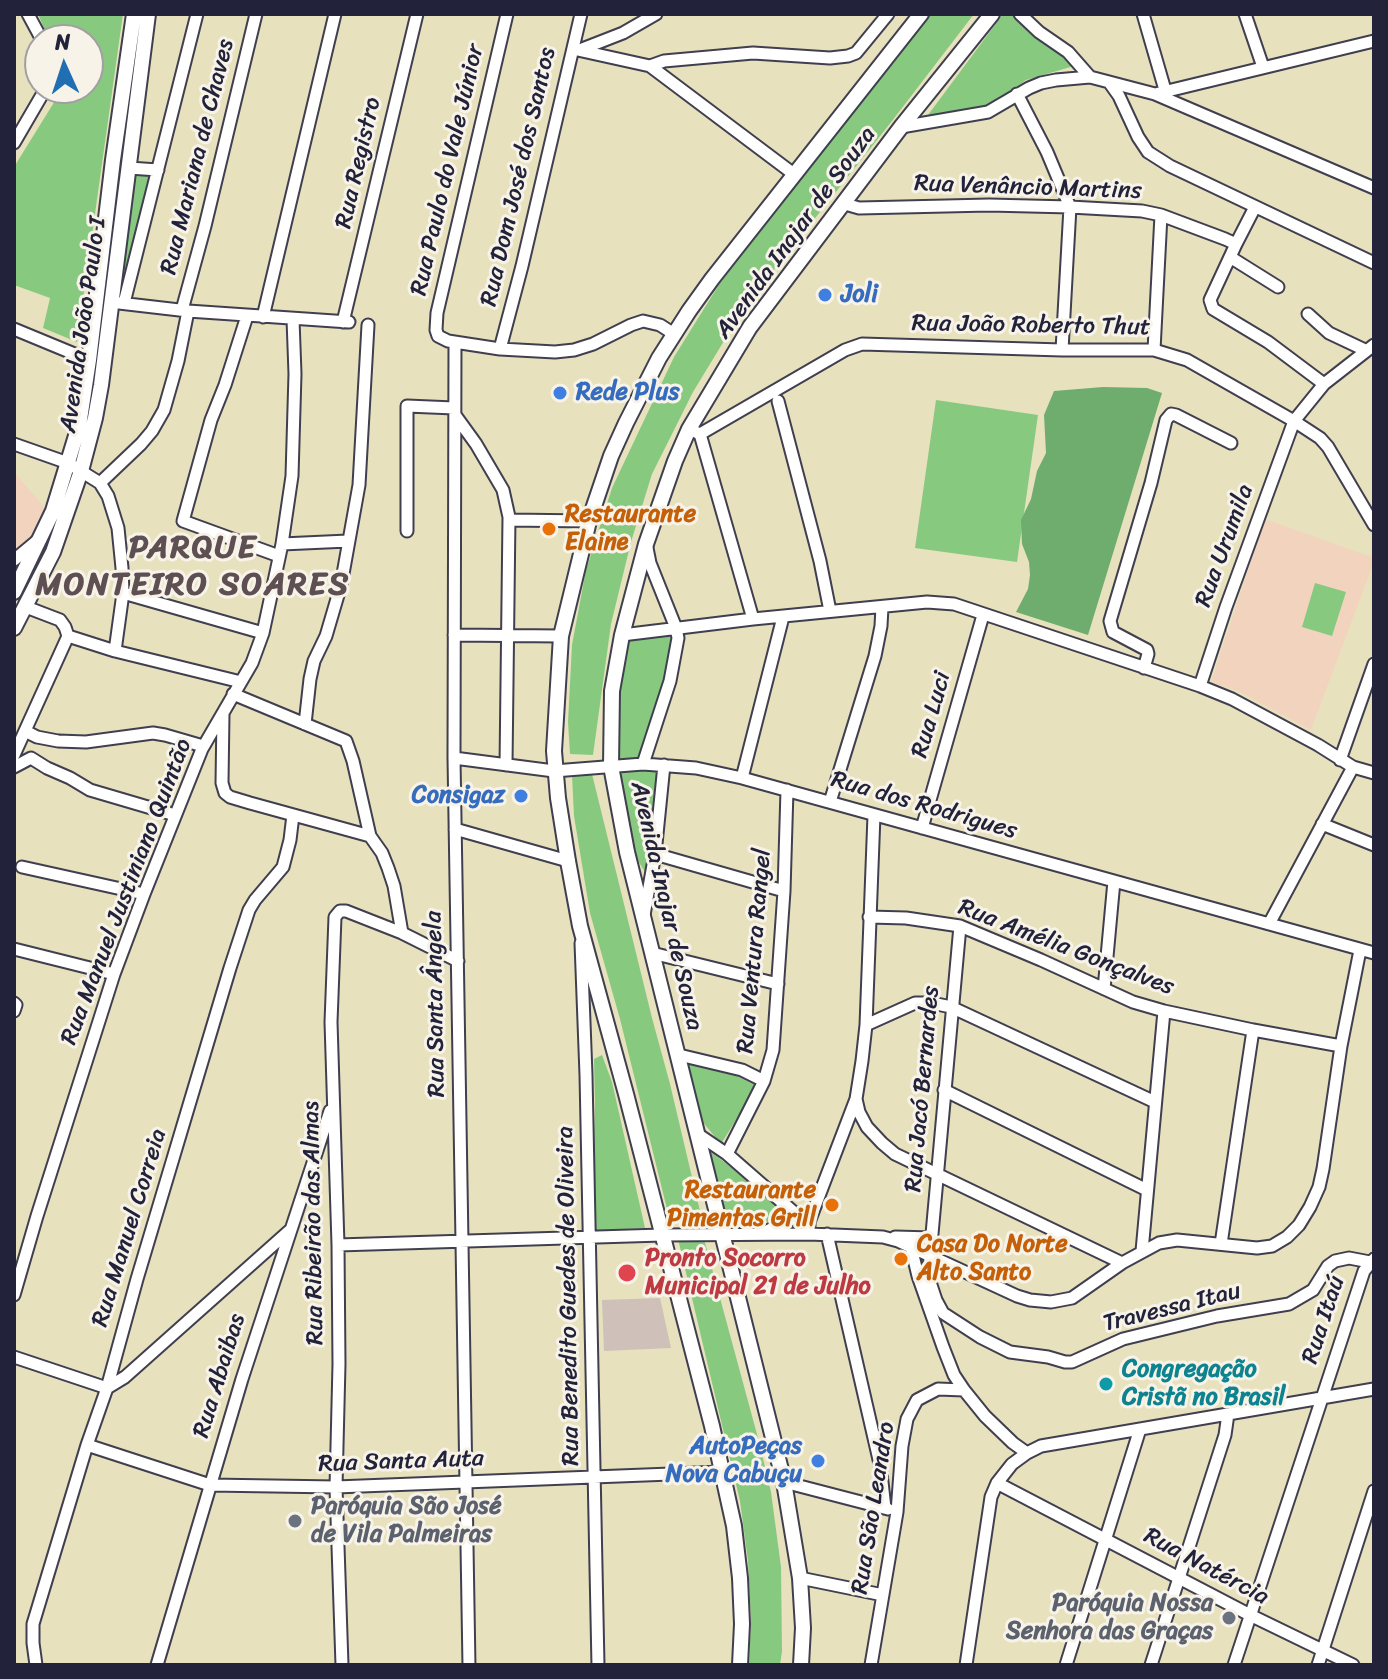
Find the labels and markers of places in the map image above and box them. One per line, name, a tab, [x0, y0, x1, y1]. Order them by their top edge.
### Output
place label: Joli	[841, 281, 878, 309]
marker: Joli	[816, 286, 834, 304]
place label: Rede Plus	[576, 379, 679, 407]
marker: Rede Plus	[551, 384, 569, 402]
place label: Restaurante Elaine	[565, 501, 696, 557]
marker: Restaurante Elaine	[540, 520, 558, 538]
place label: Consigaz	[412, 782, 505, 810]
marker: Consigaz	[512, 787, 530, 805]
place label: Restaurante Pimentas Grill	[667, 1177, 816, 1233]
marker: Restaurante Pimentas Grill	[823, 1196, 841, 1214]
place label: Casa Do Norte Alto Santo	[917, 1231, 1068, 1287]
place label: Pronto Socorro Municipal 21 de Julho	[645, 1245, 871, 1301]
marker: Casa Do Norte Alto Santo	[892, 1250, 910, 1268]
marker: Pronto Socorro Municipal 21 de Julho	[616, 1262, 638, 1284]
place label: Congregação Cristã no Brasil	[1122, 1356, 1285, 1412]
marker: Congregação Cristã no Brasil	[1097, 1375, 1115, 1393]
place label: AutoPeças Nova Cabuçu	[666, 1433, 802, 1489]
marker: AutoPeças Nova Cabuçu	[809, 1452, 827, 1470]
place label: Paróquia São José de Vila Palmeiras	[311, 1493, 501, 1549]
marker: Paróquia São José de Vila Palmeiras	[286, 1512, 304, 1530]
place label: Paróquia Nossa Senhora das Graças	[1006, 1590, 1213, 1646]
marker: Paróquia Nossa Senhora das Graças	[1220, 1609, 1238, 1627]

